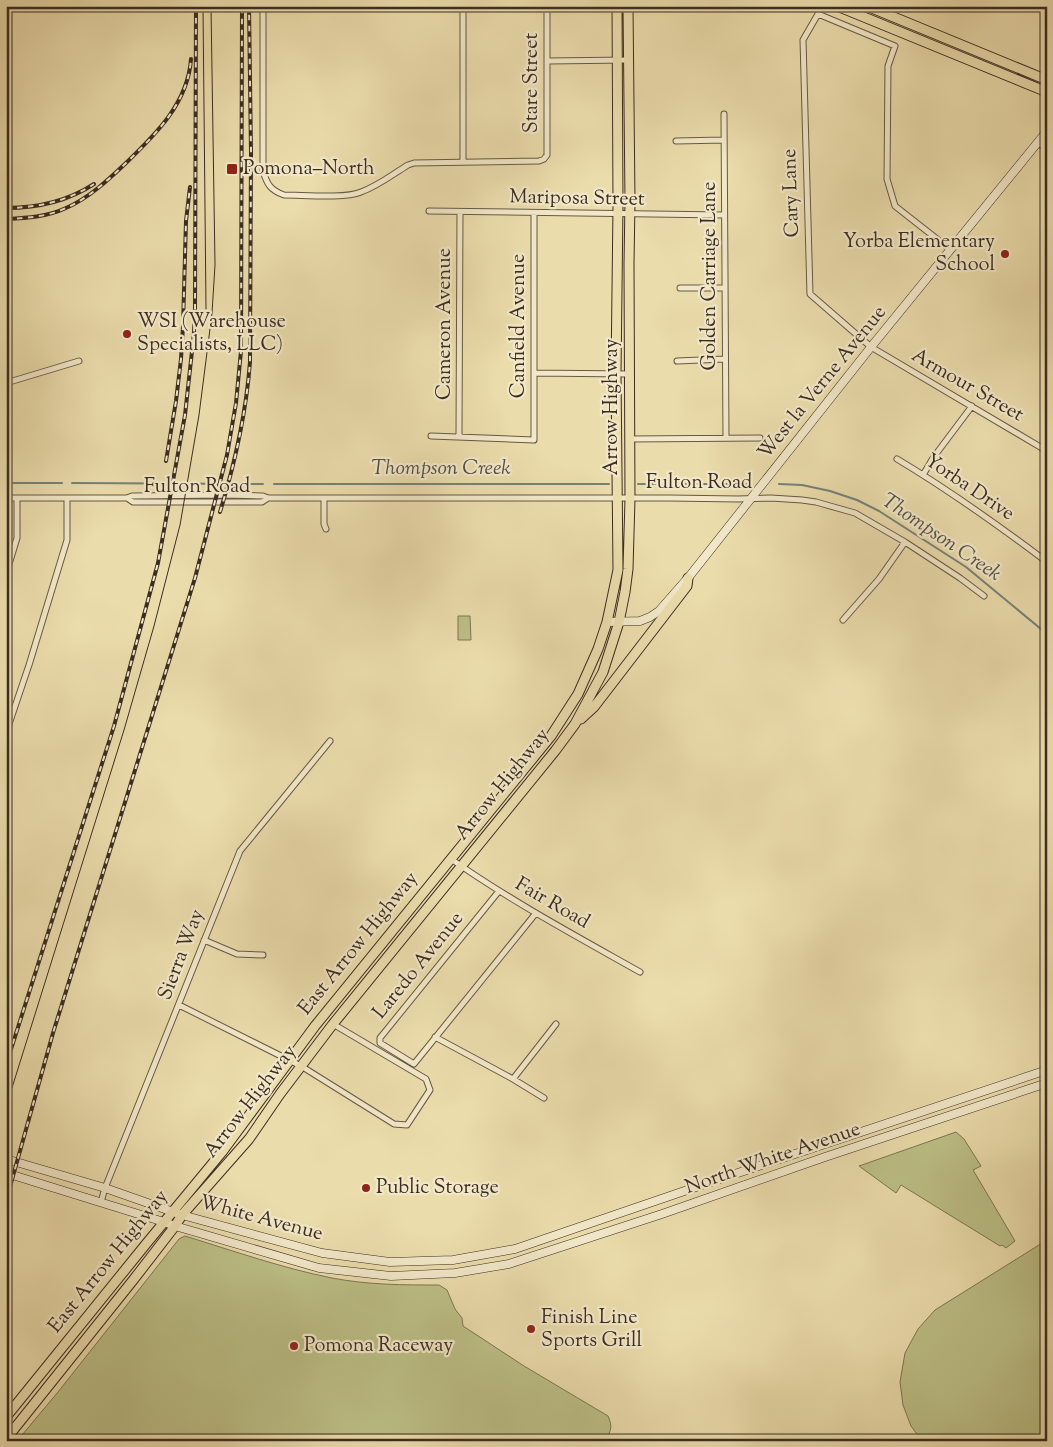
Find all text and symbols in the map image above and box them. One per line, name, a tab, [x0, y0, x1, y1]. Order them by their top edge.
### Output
street label: Stare Street	[518, 33, 547, 133]
street label: Cary Lane	[776, 148, 808, 238]
place label: Pomona–North	[243, 155, 375, 184]
marker: Pomona–North	[225, 162, 239, 176]
street label: Golden Carriage Lane	[696, 182, 725, 370]
street label: Mariposa Street	[509, 183, 645, 215]
place label: Yorba Elementary School	[843, 228, 995, 280]
street label: Cameron Avenue	[431, 248, 460, 400]
marker: Yorba Elementary School	[999, 248, 1011, 260]
street label: Canfield Avenue	[505, 254, 534, 398]
street label: West la Verne Avenue	[752, 300, 894, 466]
place label: WSI (Warehouse Specialists, LLC)	[137, 308, 286, 360]
marker: WSI (Warehouse Specialists, LLC)	[121, 328, 133, 340]
street label: Arrow Highway	[598, 338, 627, 475]
street label: Armour Street	[905, 342, 1029, 430]
street label: Yorba Drive	[918, 447, 1020, 529]
water label: Thompson Creek	[371, 454, 511, 484]
street label: Fulton Road	[646, 469, 752, 498]
street label: Fulton Road	[144, 473, 250, 502]
water label: Thompson Creek	[875, 487, 1008, 590]
street label: Arrow Highway	[449, 723, 557, 847]
street label: East Arrow Highway	[292, 866, 426, 1022]
street label: Fair Road	[509, 871, 595, 937]
street label: Sierra Way	[151, 905, 213, 1005]
street label: Laredo Avenue	[367, 906, 471, 1026]
street label: Arrow Highway	[197, 1039, 305, 1165]
street label: North White Avenue	[681, 1115, 865, 1203]
place label: Public Storage	[376, 1174, 499, 1203]
marker: Public Storage	[360, 1182, 372, 1194]
street label: East Arrow Highway	[42, 1184, 176, 1340]
street label: White Avenue	[196, 1189, 326, 1249]
place label: Finish Line Sports Grill	[541, 1304, 643, 1356]
marker: Finish Line Sports Grill	[525, 1323, 537, 1335]
place label: Pomona Raceway	[304, 1332, 453, 1361]
marker: Pomona Raceway	[288, 1340, 300, 1352]

